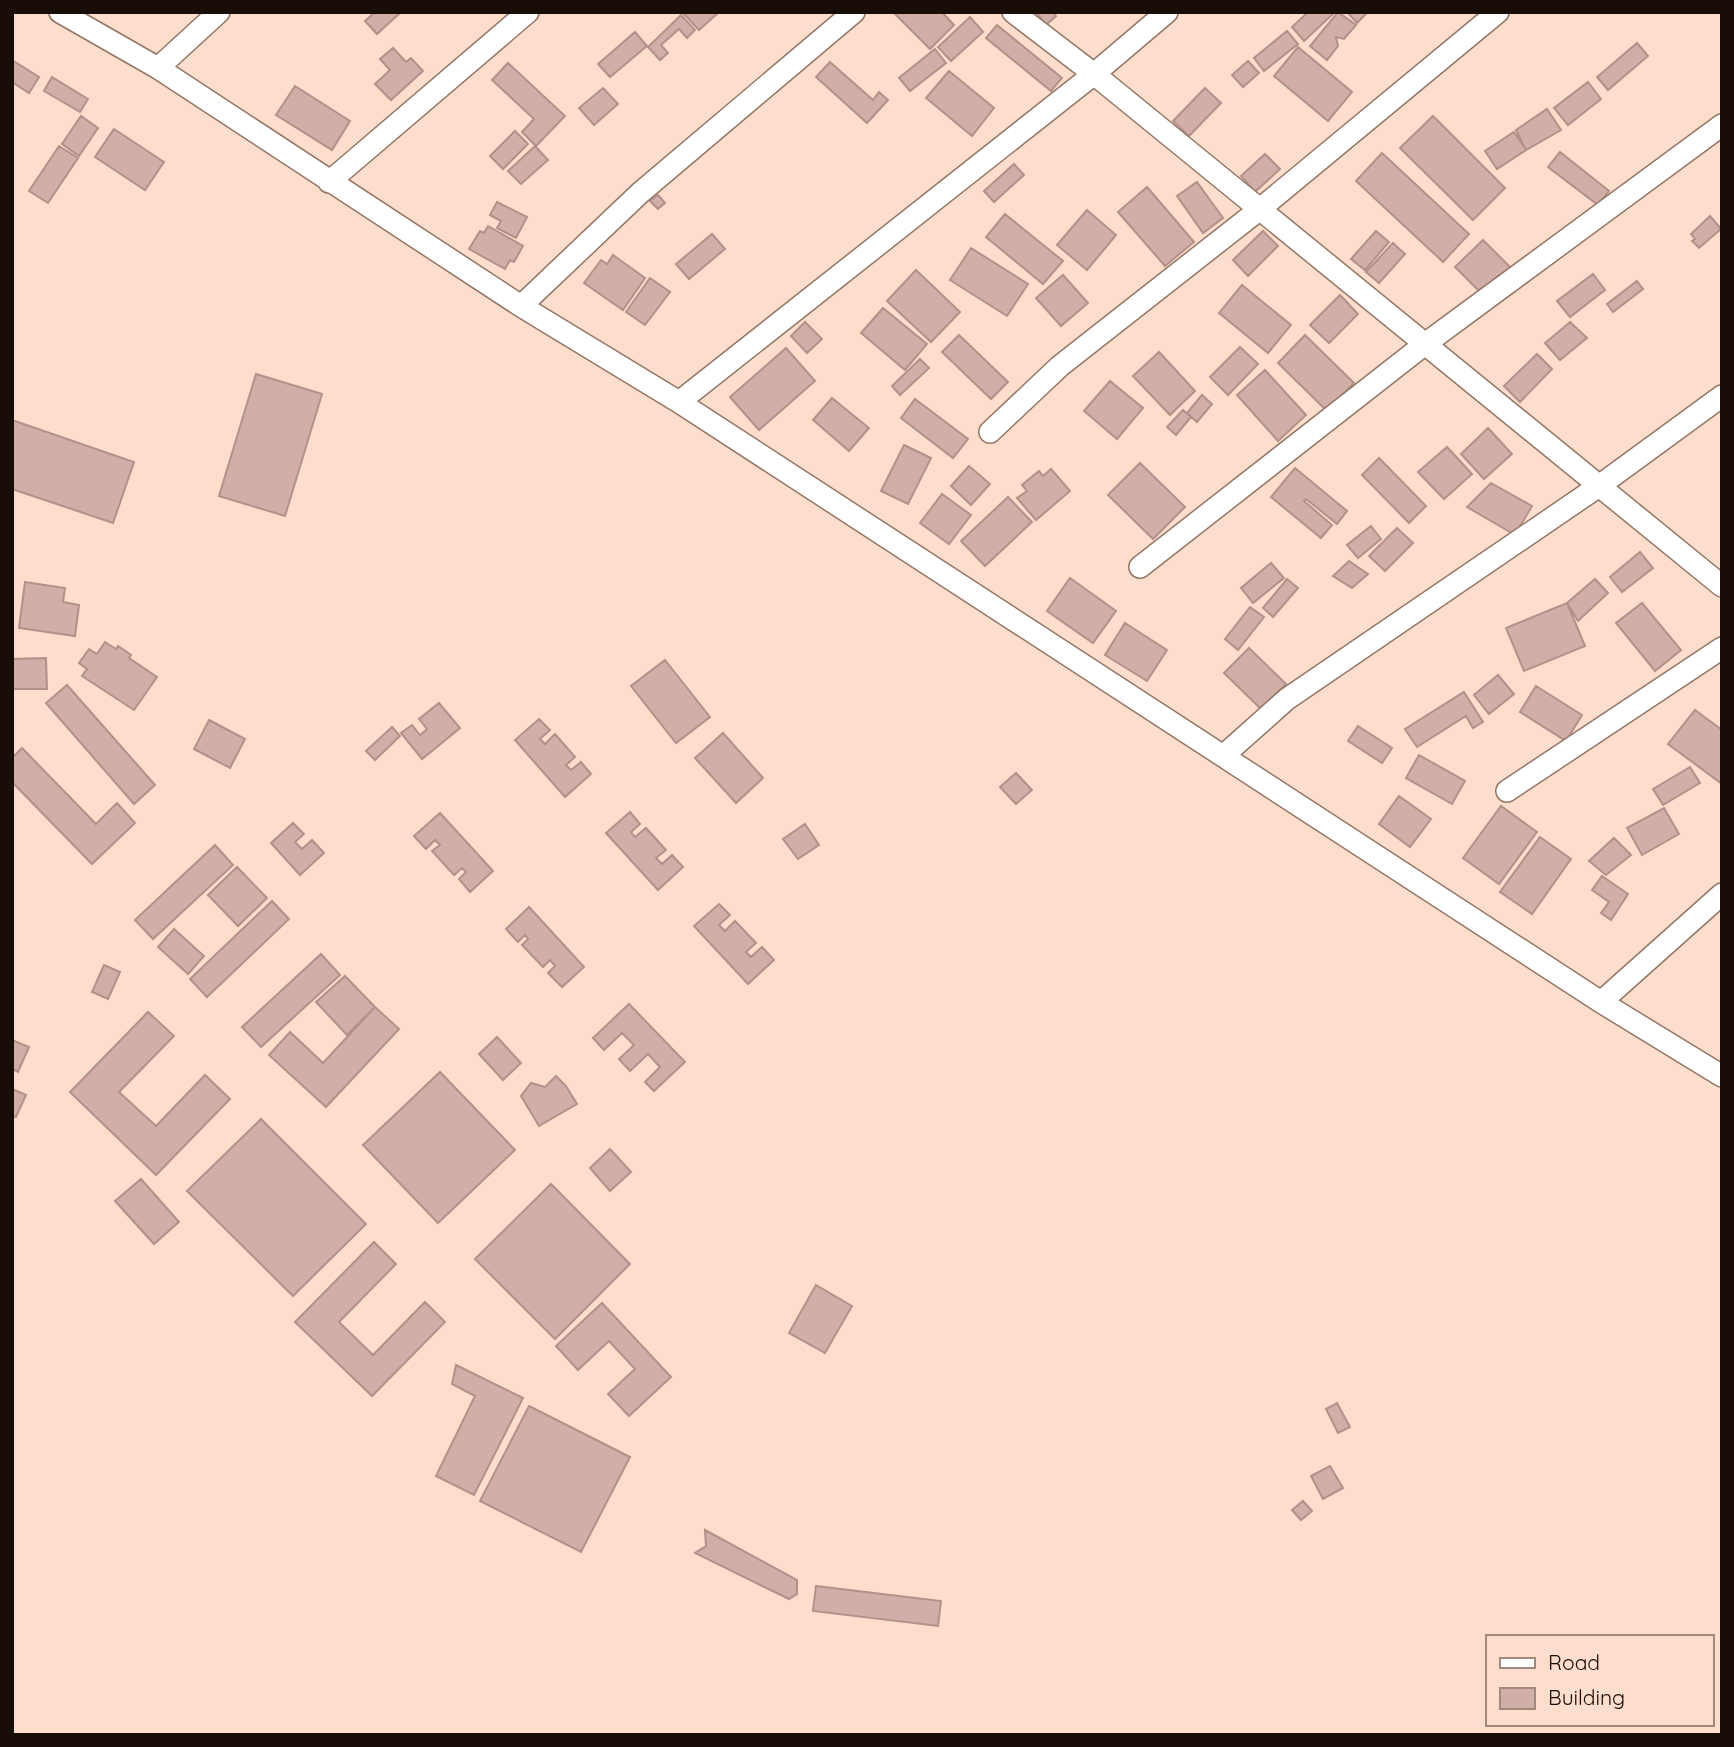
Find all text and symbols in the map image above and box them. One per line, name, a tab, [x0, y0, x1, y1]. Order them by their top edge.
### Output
legend	[1486, 1635, 1713, 1726]
text: Road	[1548, 1649, 1600, 1675]
text: Building	[1548, 1684, 1625, 1710]

